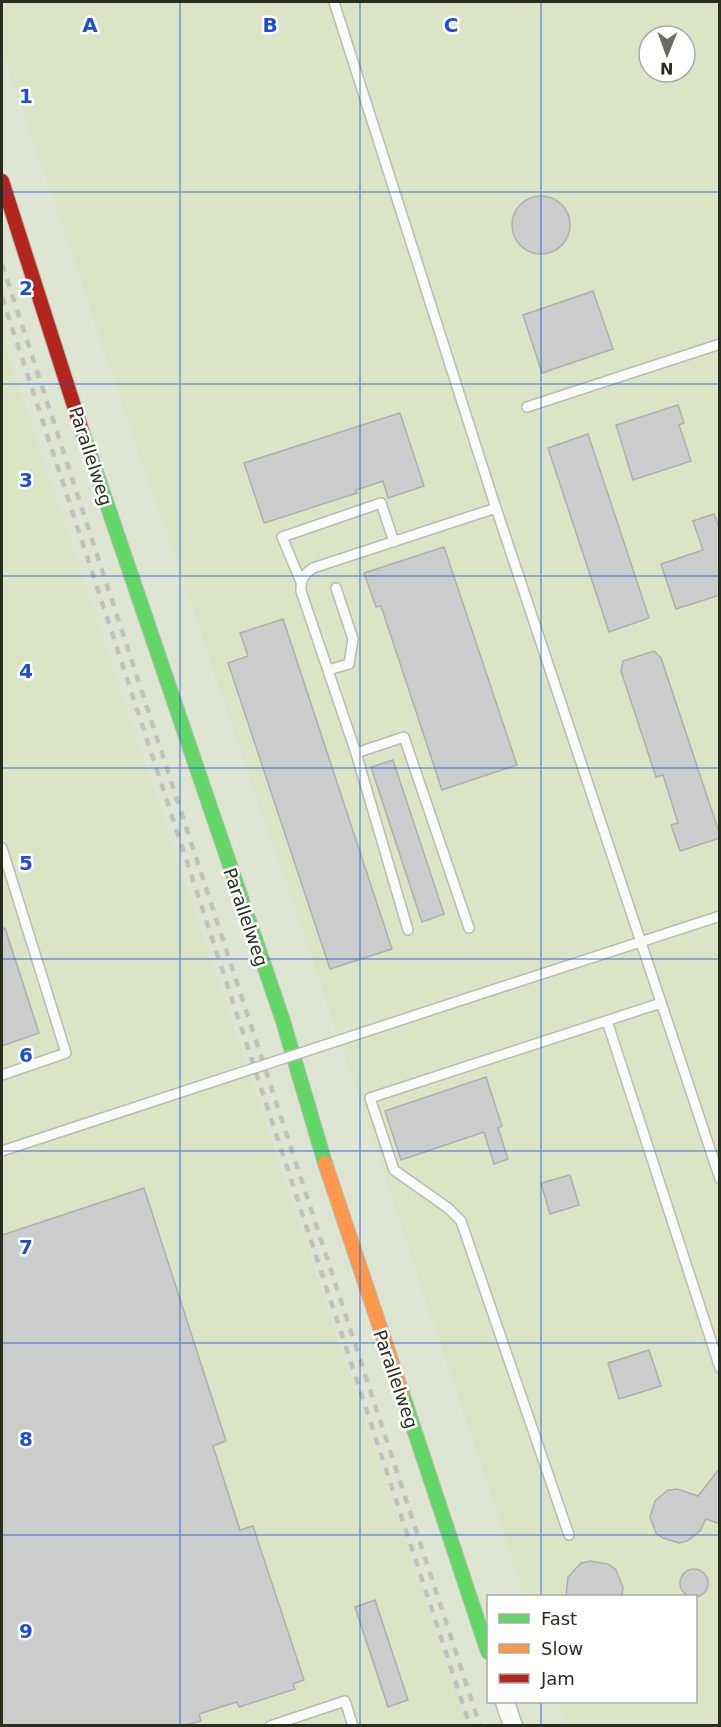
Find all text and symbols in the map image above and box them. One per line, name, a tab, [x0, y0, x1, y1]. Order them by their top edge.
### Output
text: A	[82, 13, 98, 37]
text: B	[262, 13, 278, 37]
text: C	[444, 13, 458, 37]
north arrow	[637, 24, 697, 84]
text: N	[660, 59, 674, 78]
text: 1	[19, 84, 33, 108]
text: 2	[19, 276, 33, 300]
street label: Parallelweg	[65, 404, 117, 508]
text: 3	[19, 468, 33, 492]
text: 4	[19, 659, 33, 683]
text: 5	[19, 851, 33, 875]
street label: Parallelweg	[219, 865, 273, 969]
text: 6	[19, 1043, 33, 1067]
text: 7	[19, 1235, 33, 1259]
street label: Parallelweg	[369, 1327, 423, 1431]
text: 8	[19, 1427, 33, 1451]
legend	[487, 1595, 697, 1703]
text: Fast	[541, 1608, 577, 1629]
text: 9	[19, 1619, 33, 1643]
text: Slow	[541, 1638, 583, 1659]
text: Jam	[540, 1668, 575, 1689]

